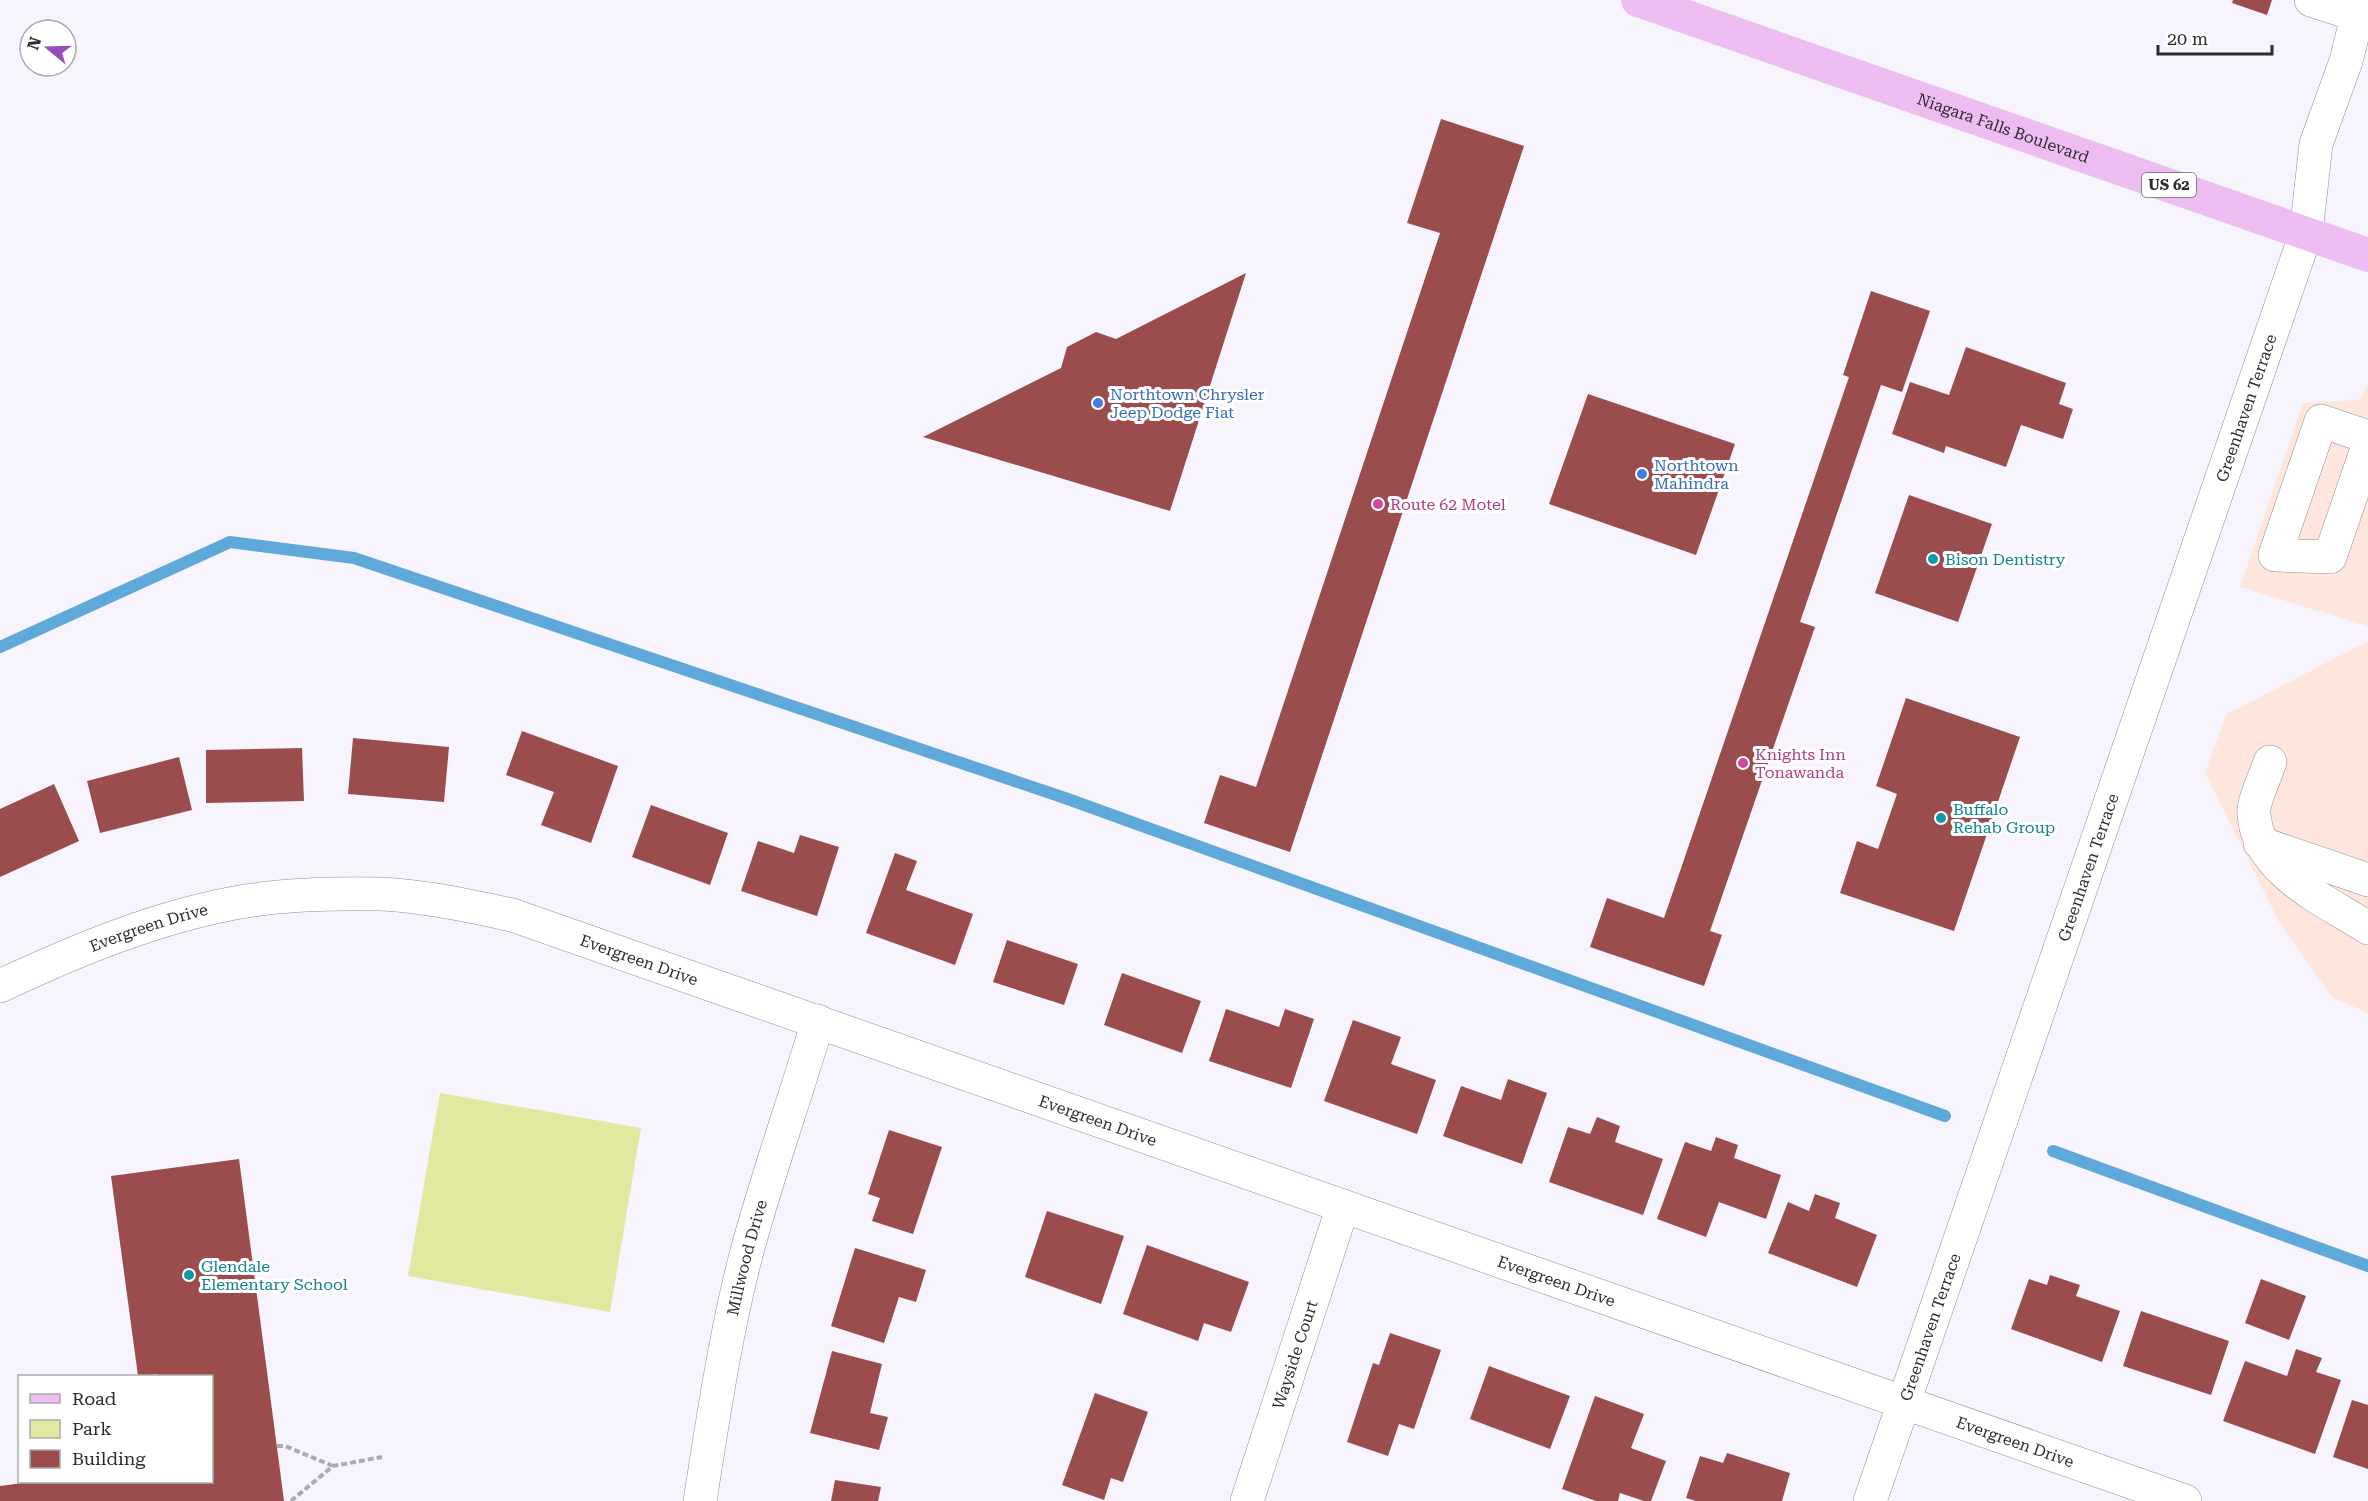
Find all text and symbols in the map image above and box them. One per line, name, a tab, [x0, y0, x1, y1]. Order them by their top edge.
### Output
north arrow	[18, 18, 78, 78]
scale bar	[2158, 18, 2272, 56]
text: 20 m	[2167, 28, 2208, 49]
text: N	[23, 34, 45, 52]
street label: Niagara Falls Boulevard	[1915, 89, 2092, 166]
road number: US 62	[2142, 173, 2196, 197]
street label: Greenhaven Terrace	[2212, 331, 2280, 484]
place label: Northtown Chrysler Jeep Dodge Fiat	[1110, 385, 1265, 422]
marker: Northtown Chrysler Jeep Dodge Fiat	[1091, 396, 1105, 410]
place label: Northtown Mahindra	[1654, 456, 1738, 493]
marker: Northtown Mahindra	[1635, 467, 1649, 481]
place label: Route 62 Motel	[1390, 495, 1506, 514]
marker: Route 62 Motel	[1371, 497, 1385, 511]
place label: Bison Dentistry	[1945, 550, 2066, 569]
marker: Bison Dentistry	[1926, 552, 1940, 566]
place label: Knights Inn Tonawanda	[1755, 745, 1846, 782]
marker: Knights Inn Tonawanda	[1736, 756, 1750, 770]
street label: Greenhaven Terrace	[2054, 791, 2122, 944]
place label: Buffalo Rehab Group	[1953, 800, 2055, 837]
marker: Buffalo Rehab Group	[1934, 811, 1948, 825]
street label: Evergreen Drive	[86, 899, 210, 955]
street label: Evergreen Drive	[578, 930, 701, 989]
street label: Evergreen Drive	[1036, 1091, 1160, 1150]
street label: Millwood Drive	[723, 1197, 771, 1317]
street label: Greenhaven Terrace	[1896, 1250, 1964, 1403]
street label: Evergreen Drive	[1495, 1251, 1618, 1310]
place label: Glendale Elementary School	[201, 1257, 348, 1294]
marker: Glendale Elementary School	[182, 1268, 196, 1282]
street label: Wayside Court	[1268, 1298, 1321, 1411]
legend	[18, 1375, 213, 1483]
text: Road	[72, 1388, 117, 1409]
street label: Evergreen Drive	[1954, 1412, 2077, 1471]
text: Park	[72, 1418, 112, 1439]
text: Building	[72, 1448, 146, 1469]

